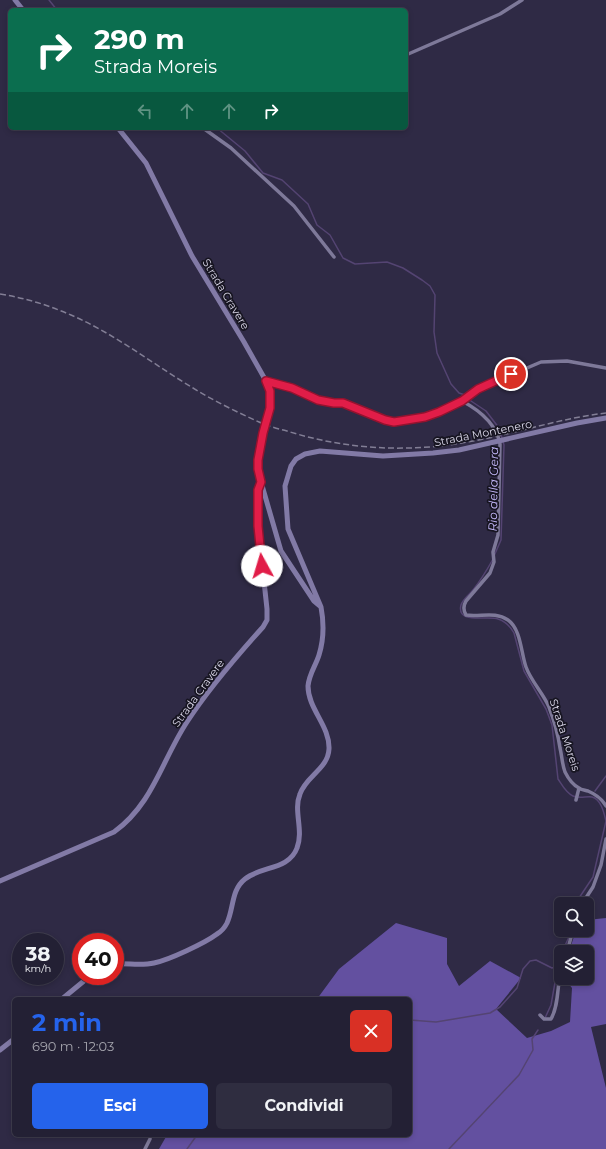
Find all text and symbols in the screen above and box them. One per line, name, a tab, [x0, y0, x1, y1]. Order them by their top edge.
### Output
text: 290 m	[94, 22, 185, 56]
icon: right	[28, 24, 80, 76]
text: Strada Moreis	[94, 56, 217, 78]
icon: left	[134, 100, 156, 122]
icon: ahead	[176, 100, 198, 122]
icon: ahead	[218, 100, 240, 122]
icon: right	[260, 100, 282, 122]
street label: Strada Cravere	[199, 256, 253, 332]
pin	[494, 357, 528, 391]
icon: arrive	[500, 363, 522, 385]
street label: Strada Montenero	[433, 417, 533, 449]
water label: Rio della Gera	[485, 446, 501, 532]
position arrow	[241, 545, 283, 587]
street label: Strada Cravere	[169, 656, 227, 729]
street label: Strada Moreis	[547, 697, 583, 773]
map controls	[554, 897, 594, 985]
button: search	[554, 897, 594, 937]
speed limit sign: 40	[72, 933, 124, 985]
text: 38	[25, 942, 51, 966]
button: layers	[554, 945, 594, 985]
text: km/h	[25, 962, 51, 975]
text: 2 min	[32, 1008, 102, 1037]
button: close	[350, 1010, 392, 1052]
text: 690 m · 12:03	[32, 1038, 114, 1054]
button: Esci	[32, 1083, 208, 1129]
button: Condividi	[216, 1083, 392, 1129]

